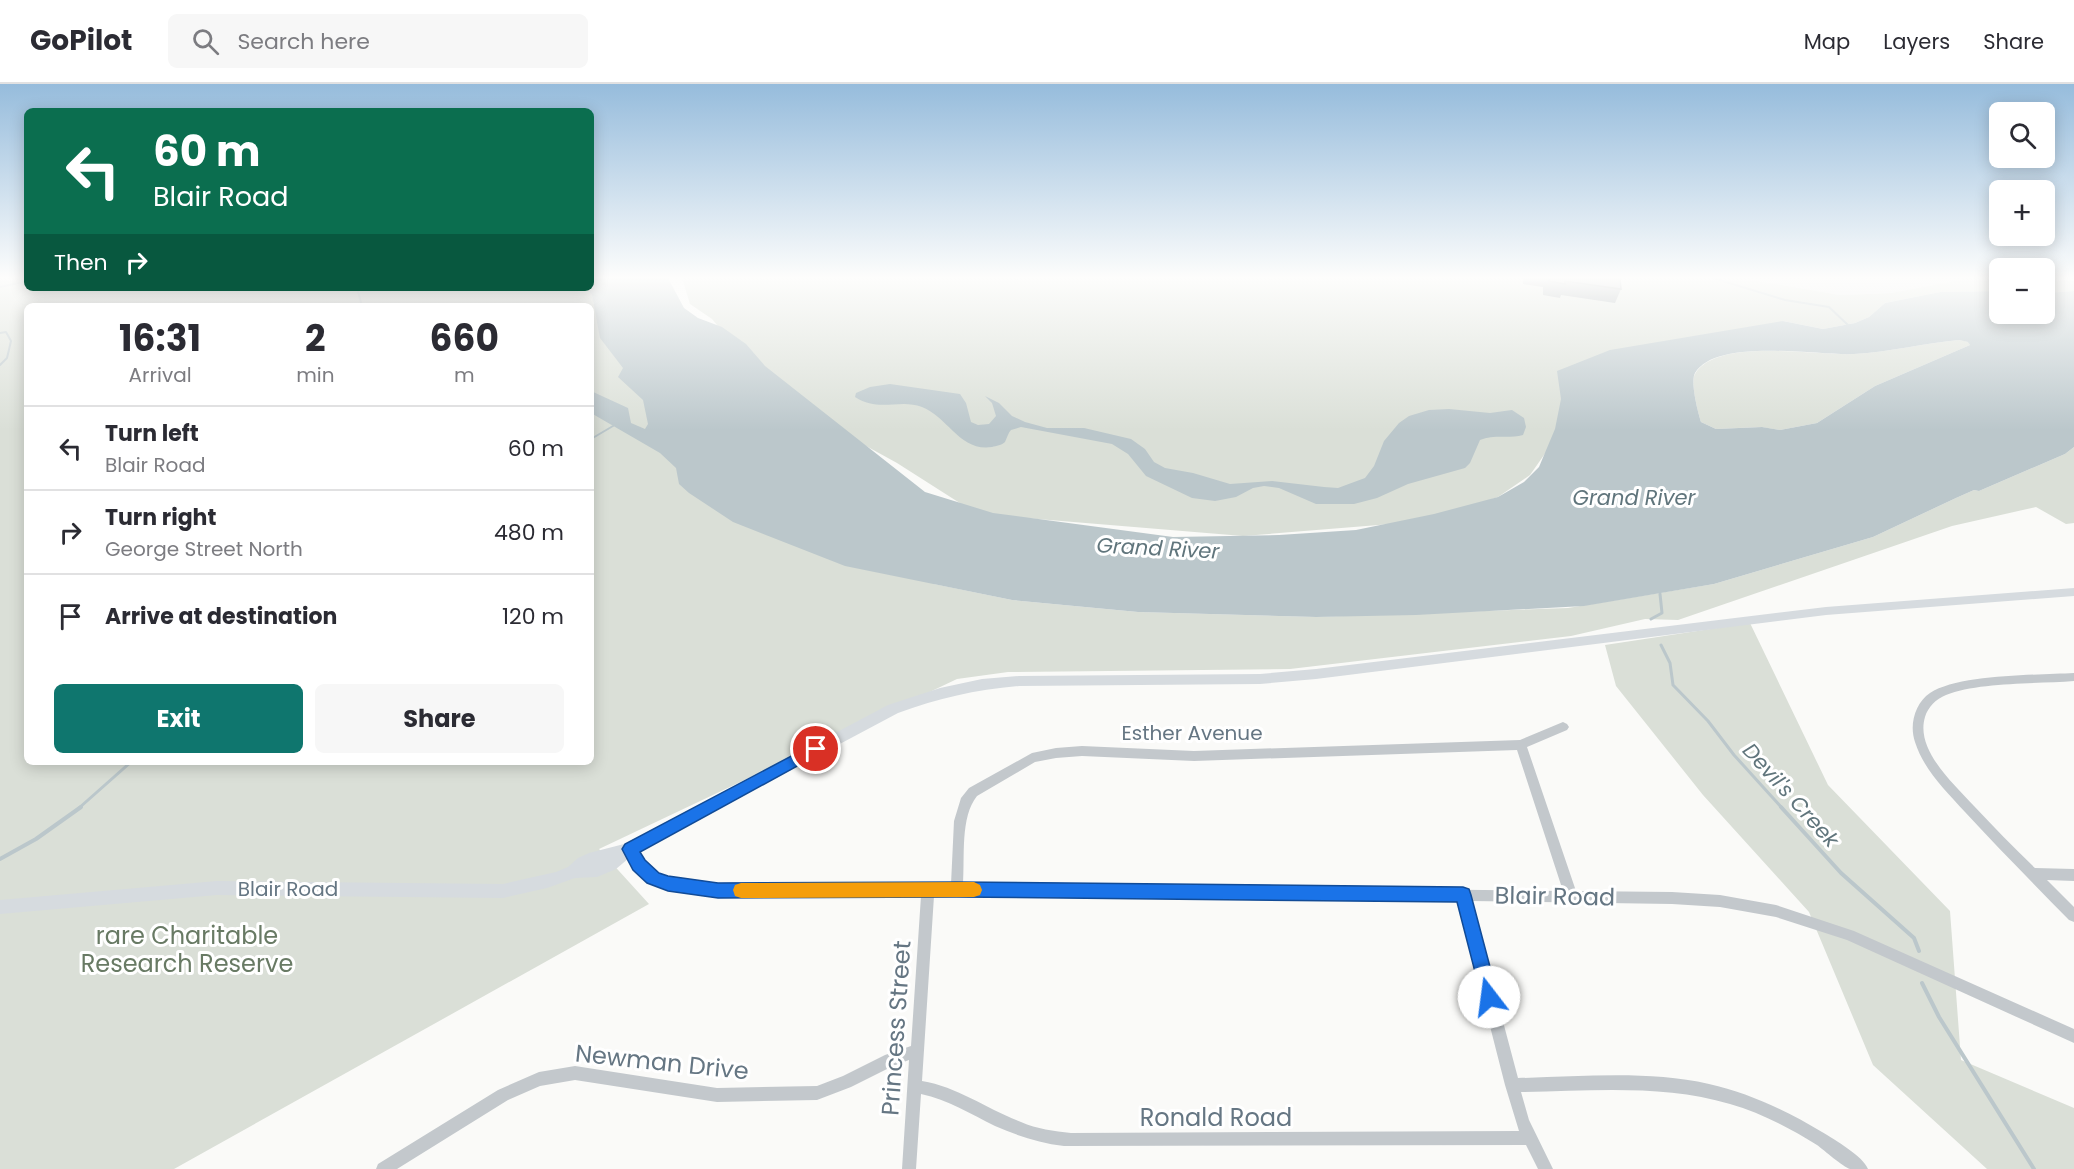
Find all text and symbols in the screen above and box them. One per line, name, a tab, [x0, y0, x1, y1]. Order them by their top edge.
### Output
search box	[168, 14, 588, 68]
text: GoPilot	[30, 21, 132, 60]
icon: search	[189, 25, 222, 58]
text: Search here	[237, 26, 370, 57]
text: Map	[1804, 27, 1850, 56]
text: Layers	[1883, 27, 1950, 56]
text: Share	[1983, 27, 2044, 56]
map controls	[1989, 102, 2055, 324]
button: search	[1989, 102, 2055, 168]
text: 60 m	[153, 122, 261, 181]
icon: left	[54, 132, 132, 210]
text: Blair Road	[153, 178, 289, 215]
button: +	[1989, 180, 2055, 246]
icon: right	[120, 246, 153, 279]
text: Then	[54, 247, 108, 278]
button: −	[1989, 258, 2055, 324]
text: 16:31	[119, 313, 201, 364]
text: 2	[305, 313, 326, 364]
text: 660	[430, 313, 499, 364]
text: Arrival	[129, 361, 192, 389]
text: min	[296, 361, 335, 389]
text: m	[454, 361, 475, 389]
text: Turn left	[105, 418, 199, 449]
icon: left	[54, 432, 87, 465]
text: 60 m	[508, 433, 564, 464]
text: Blair Road	[105, 451, 205, 479]
water label: Grand River	[1573, 483, 1697, 512]
text: Turn right	[105, 502, 216, 533]
icon: right	[54, 516, 87, 549]
text: 480 m	[494, 517, 564, 548]
water label: Grand River	[1096, 530, 1221, 566]
text: George Street North	[105, 535, 303, 563]
icon: arrive	[54, 600, 87, 633]
text: Arrive at destination	[105, 601, 337, 632]
text: 120 m	[502, 601, 564, 632]
button: Exit	[54, 684, 303, 753]
button: Share	[315, 684, 564, 753]
street label: Esther Avenue	[1121, 719, 1263, 747]
pin	[790, 723, 841, 774]
icon: arrive	[799, 732, 832, 765]
water label: Devil's Creek	[1736, 736, 1847, 854]
street label: Blair Road	[238, 875, 338, 903]
street label: Blair Road	[1494, 878, 1616, 914]
park label: rare Charitable Research Reserve	[81, 919, 293, 980]
street label: Princess Street	[873, 939, 919, 1117]
position arrow	[1457, 965, 1521, 1029]
street label: Newman Drive	[574, 1036, 750, 1088]
street label: Ronald Road	[1140, 1101, 1292, 1134]

